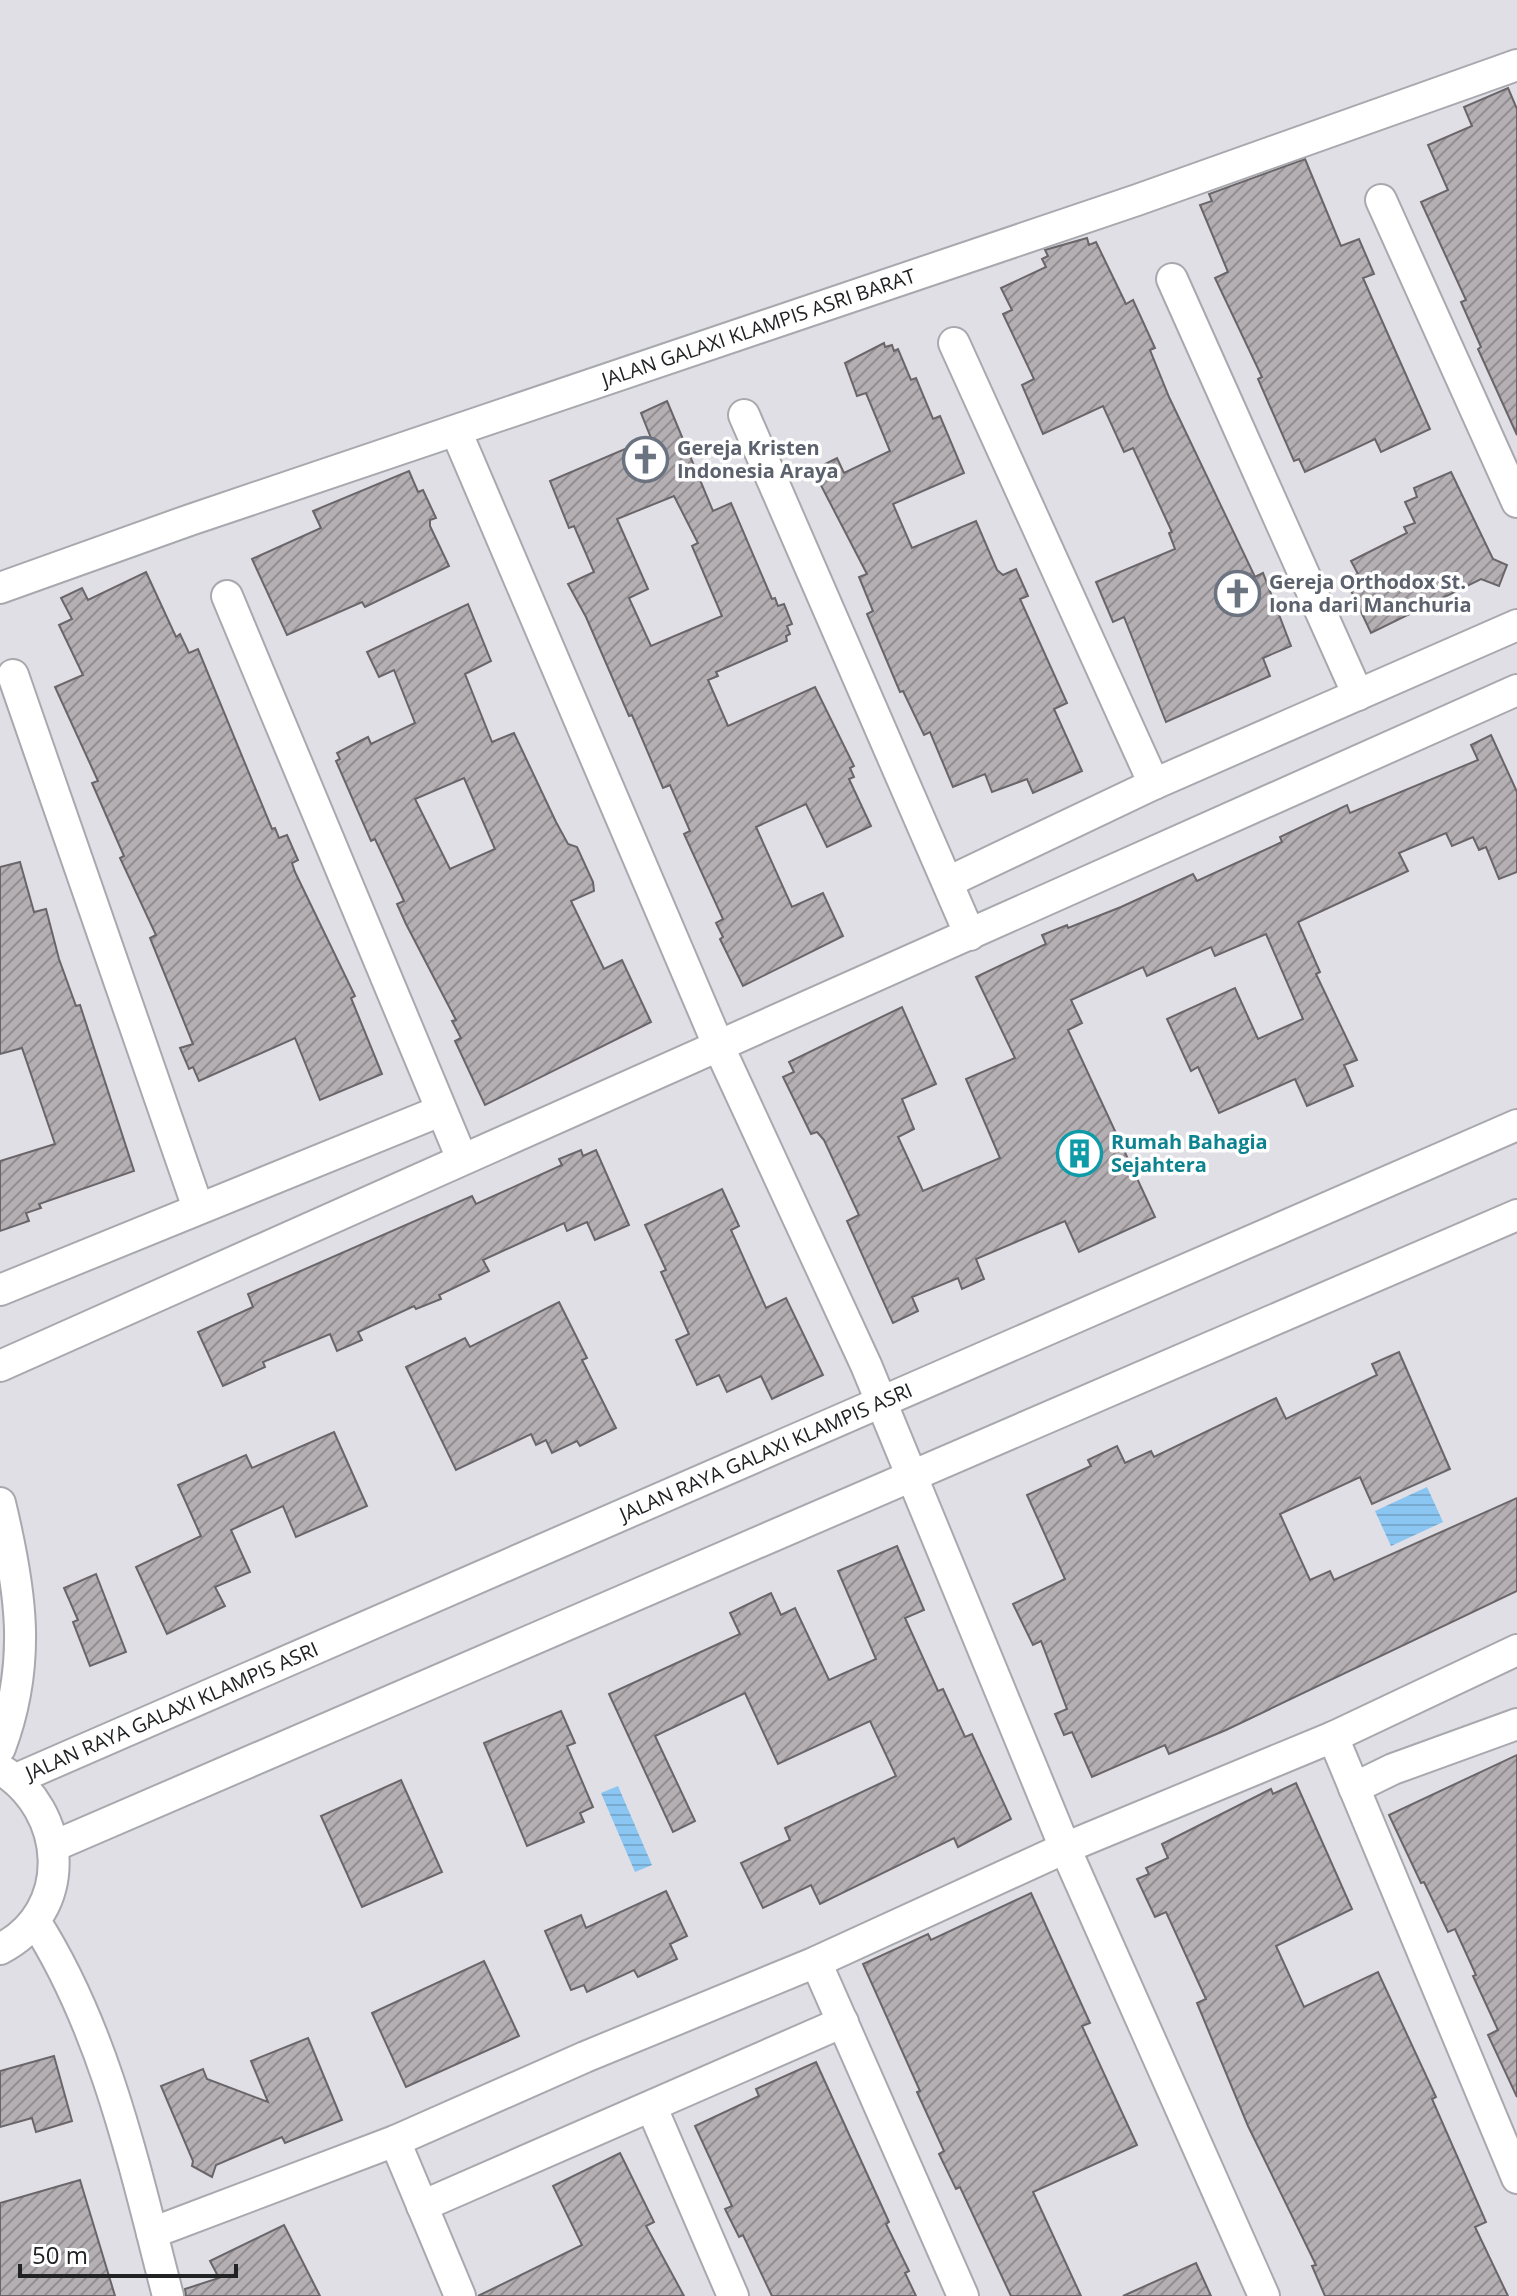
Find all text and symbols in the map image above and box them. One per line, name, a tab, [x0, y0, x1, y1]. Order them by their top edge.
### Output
street label: JALAN GALAXI KLAMPIS ASRI BARAT	[596, 262, 919, 394]
place label: Gereja Kristen Indonesia Araya	[677, 434, 839, 484]
church icon: Gereja Kristen Indonesia Araya	[622, 435, 670, 483]
place label: Gereja Orthodox St. Iona dari Manchuria	[1269, 568, 1471, 618]
church icon: Gereja Orthodox St. Iona dari Manchuria	[1214, 569, 1262, 617]
place label: Rumah Bahagia Sejahtera	[1111, 1128, 1268, 1178]
building icon: Rumah Bahagia Sejahtera	[1056, 1130, 1104, 1178]
street label: JALAN RAYA GALAXI KLAMPIS ASRI	[613, 1376, 916, 1528]
street label: JALAN RAYA GALAXI KLAMPIS ASRI	[19, 1635, 322, 1787]
scale bar	[20, 2228, 236, 2278]
text: 50 m	[32, 2238, 88, 2271]

